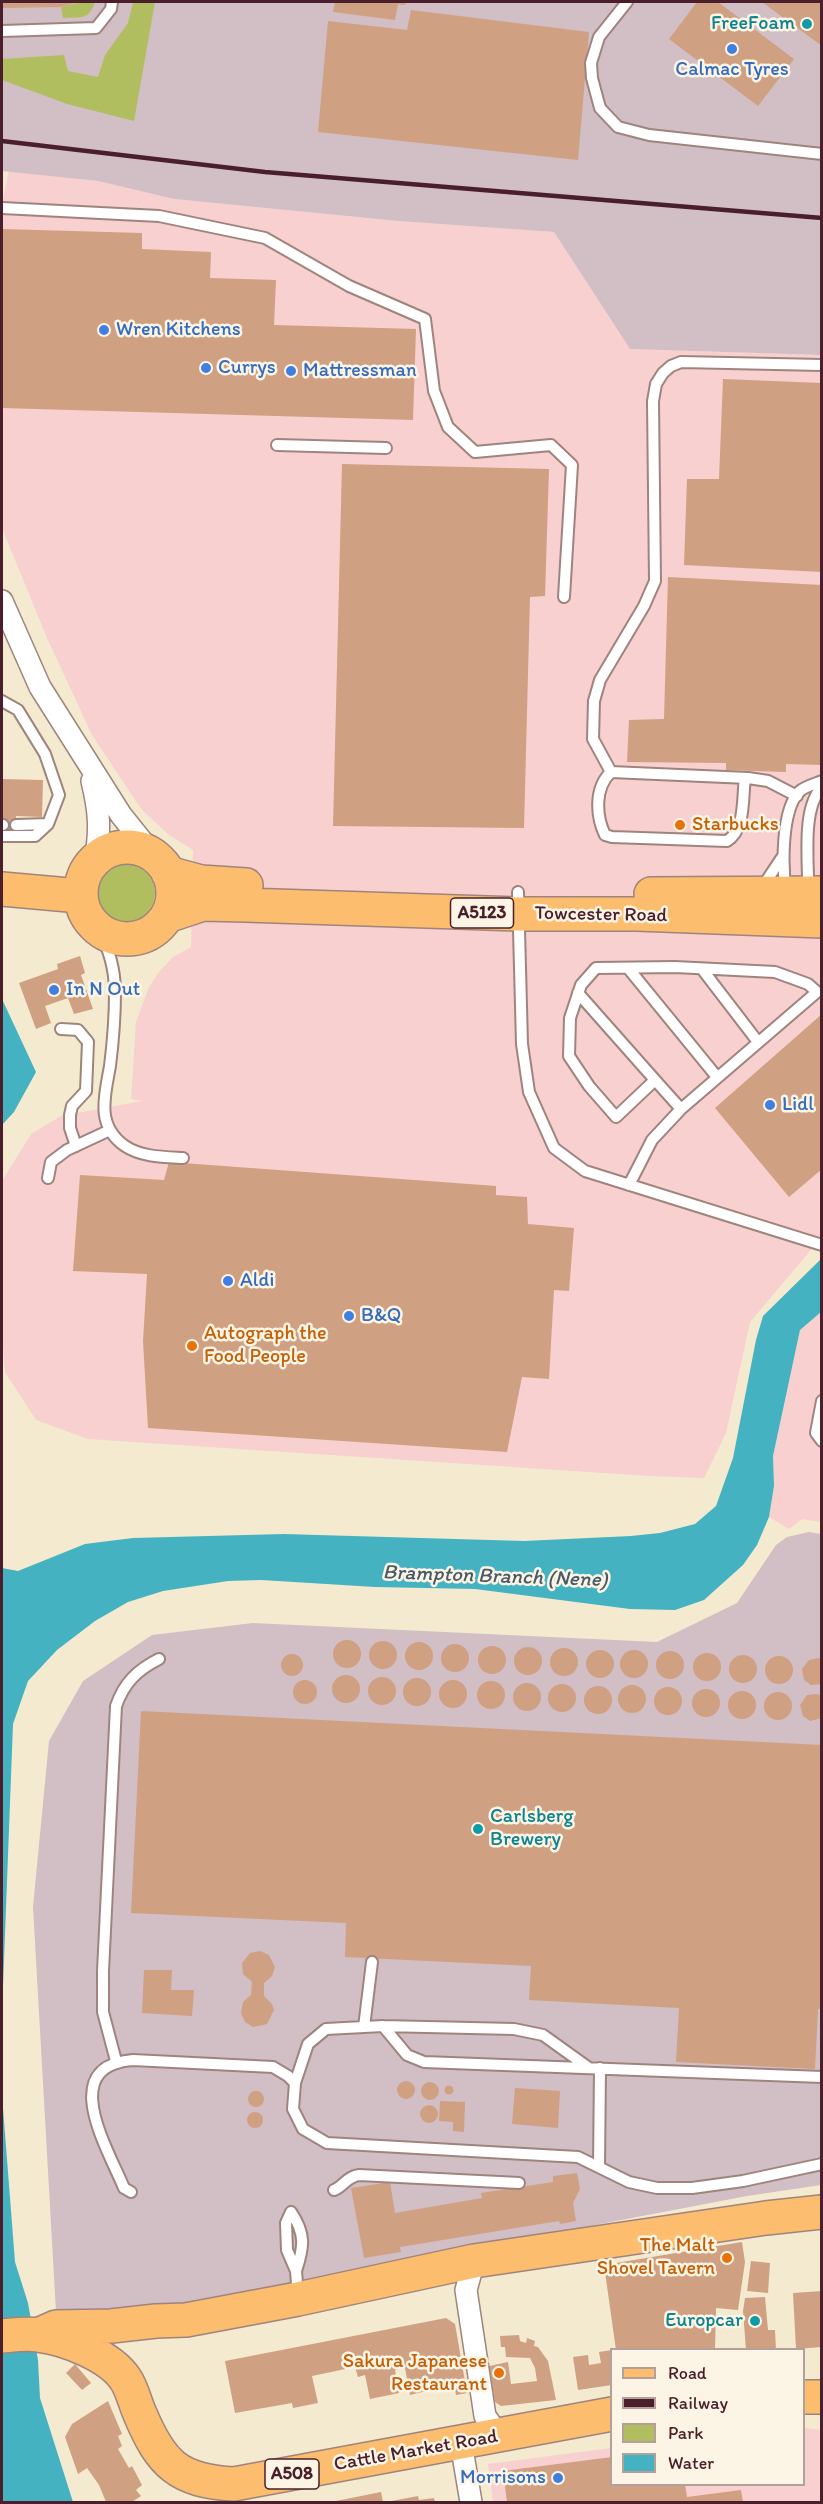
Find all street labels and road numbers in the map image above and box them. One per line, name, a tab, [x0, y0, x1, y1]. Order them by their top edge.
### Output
road number: A5123	[450, 898, 514, 928]
street label: Towcester Road	[534, 902, 668, 928]
street label: Cattle Market Road	[332, 2425, 500, 2477]
road number: A508	[265, 2459, 319, 2489]

